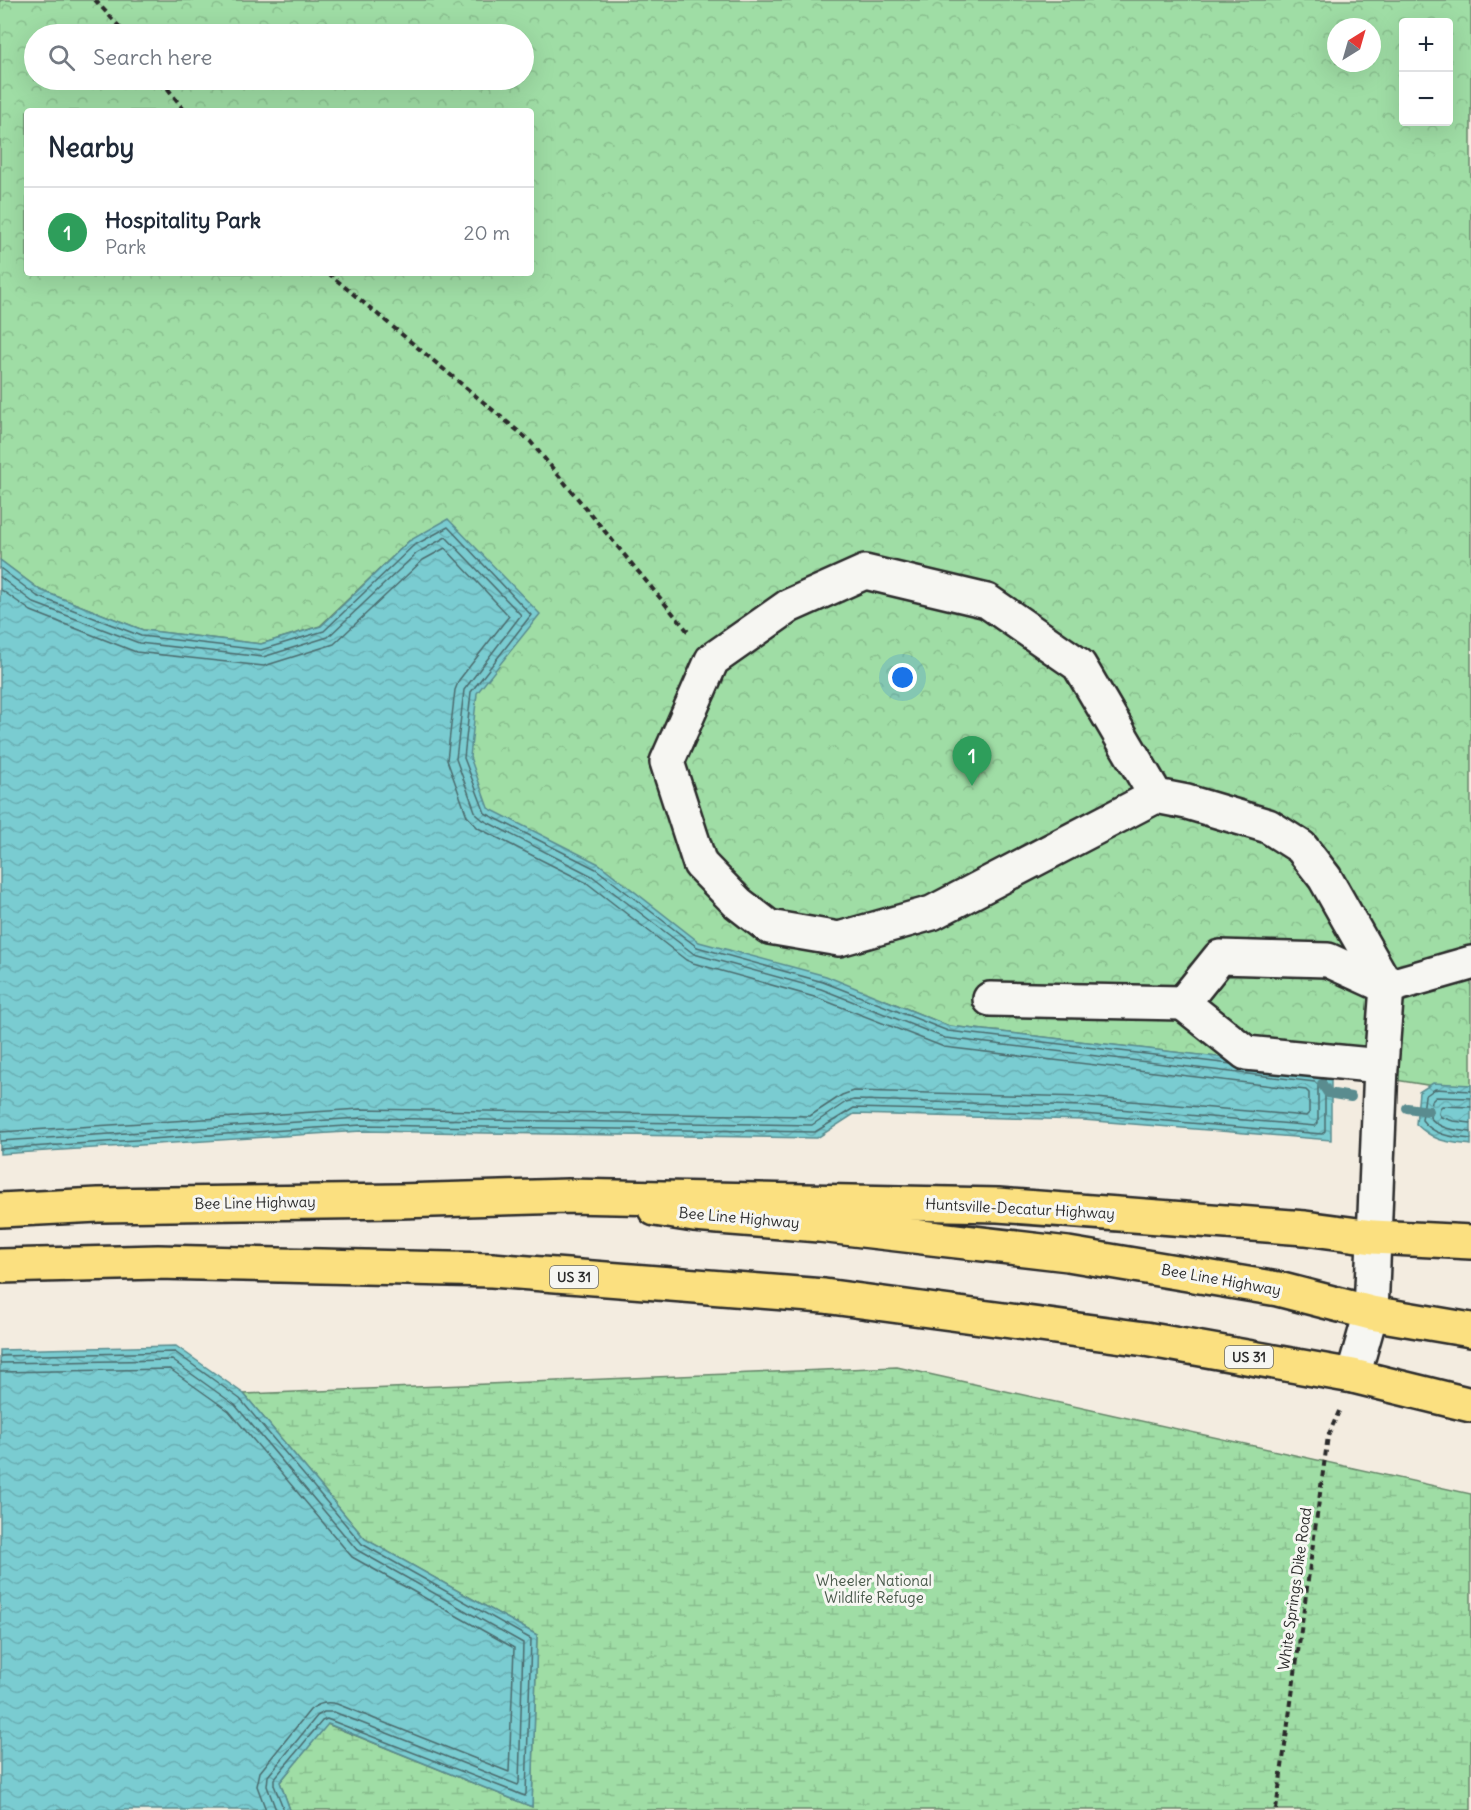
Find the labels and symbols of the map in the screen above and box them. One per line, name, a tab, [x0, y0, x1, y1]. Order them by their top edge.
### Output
north arrow	[1327, 18, 1381, 72]
your location	[888, 663, 917, 692]
pin: 1	[952, 736, 992, 786]
street label: Bee Line Highway	[194, 1192, 316, 1213]
street label: Huntsville-Decatur Highway	[925, 1194, 1115, 1223]
street label: Bee Line Highway	[678, 1203, 800, 1232]
street label: Bee Line Highway	[1160, 1260, 1282, 1299]
road number: US 31	[550, 1266, 598, 1288]
road number: US 31	[1225, 1346, 1273, 1368]
street label: White Springs Dike Road	[1274, 1506, 1315, 1672]
park label: Wheeler National Wildlife Refuge	[816, 1571, 932, 1607]

